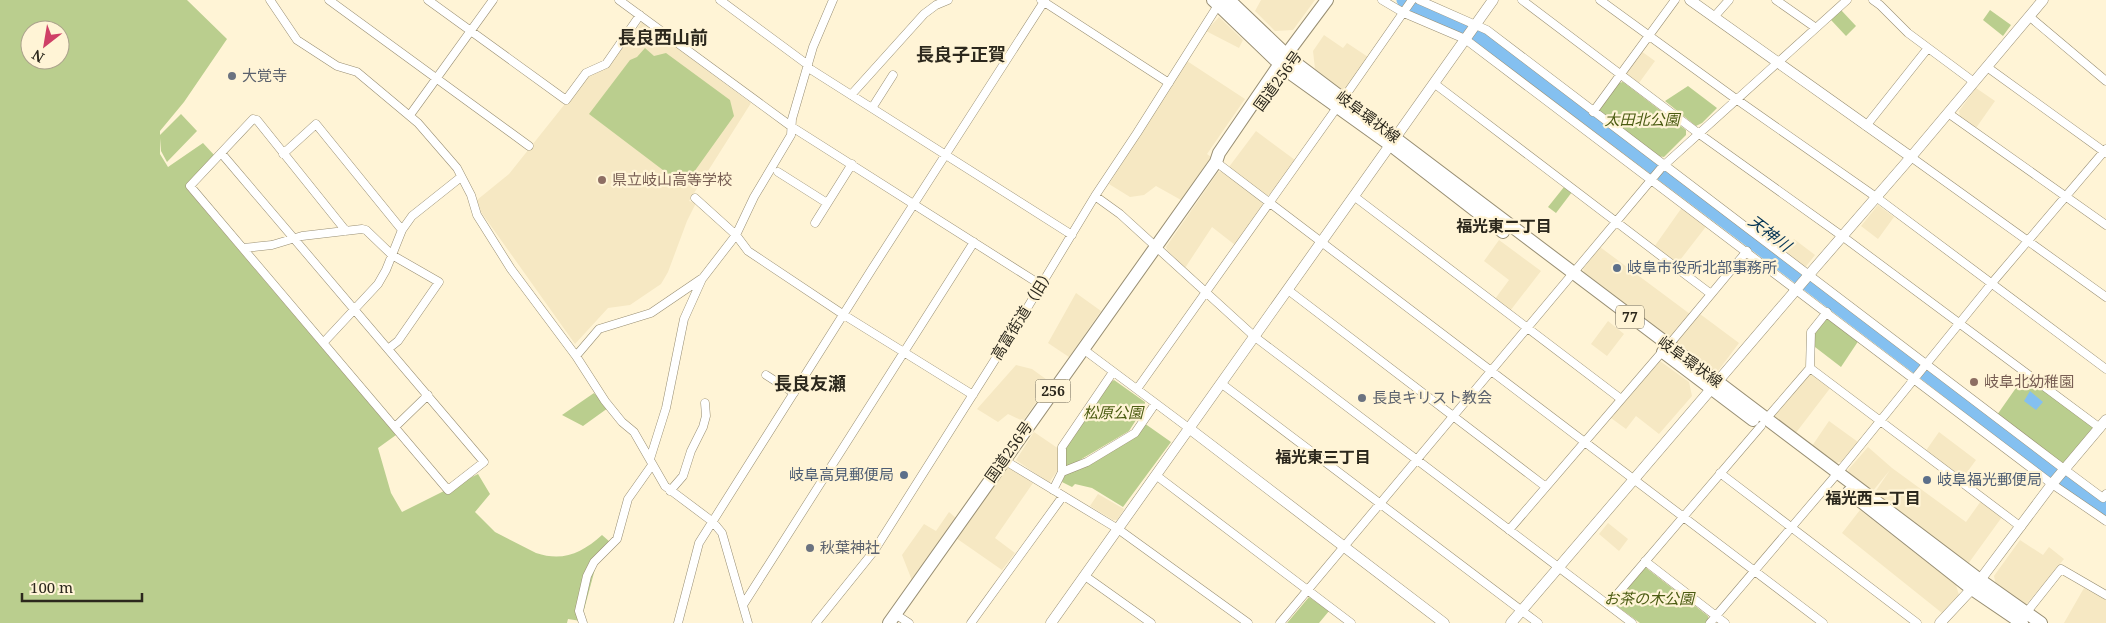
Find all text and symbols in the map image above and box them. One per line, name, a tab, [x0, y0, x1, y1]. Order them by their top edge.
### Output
north arrow	[20, 20, 70, 70]
district label: 長良西山前	[618, 25, 708, 49]
district label: 長良子正賀	[916, 42, 1006, 66]
text: N	[28, 46, 48, 68]
street label: 国道256号	[1248, 46, 1306, 115]
place label: 大覚寺	[242, 65, 287, 85]
marker: 大覚寺	[226, 70, 238, 82]
street label: 岐阜環状線	[1333, 86, 1405, 147]
park label: 太田北公園	[1604, 109, 1681, 129]
place label: 県立岐山高等学校	[612, 169, 732, 189]
marker: 県立岐山高等学校	[596, 174, 608, 186]
water label: 天神川	[1744, 210, 1797, 257]
district label: 福光東二丁目	[1456, 215, 1552, 237]
place label: 岐阜市役所北部事務所	[1627, 257, 1777, 277]
marker: 岐阜市役所北部事務所	[1611, 262, 1623, 274]
street label: 高富街道（旧）	[986, 264, 1058, 363]
road number: 77	[1616, 306, 1644, 328]
street label: 岐阜環状線	[1654, 331, 1727, 391]
district label: 長良友瀬	[774, 371, 846, 395]
place label: 岐阜北幼稚園	[1984, 371, 2074, 391]
marker: 岐阜北幼稚園	[1968, 376, 1980, 388]
road number: 256	[1036, 380, 1070, 402]
place label: 長良キリスト教会	[1372, 387, 1492, 407]
marker: 長良キリスト教会	[1356, 392, 1368, 404]
park label: 松原公園	[1083, 402, 1145, 422]
street label: 国道256号	[980, 417, 1036, 486]
district label: 福光東三丁目	[1275, 446, 1371, 468]
place label: 岐阜高見郵便局	[789, 464, 894, 484]
marker: 岐阜高見郵便局	[898, 469, 910, 481]
place label: 岐阜福光郵便局	[1937, 469, 2042, 489]
marker: 岐阜福光郵便局	[1921, 474, 1933, 486]
district label: 福光西二丁目	[1825, 487, 1921, 509]
place label: 秋葉神社	[820, 537, 880, 557]
marker: 秋葉神社	[804, 542, 816, 554]
scale bar	[22, 570, 142, 602]
text: 100 m	[30, 577, 73, 597]
park label: お茶の木公園	[1604, 588, 1696, 608]

